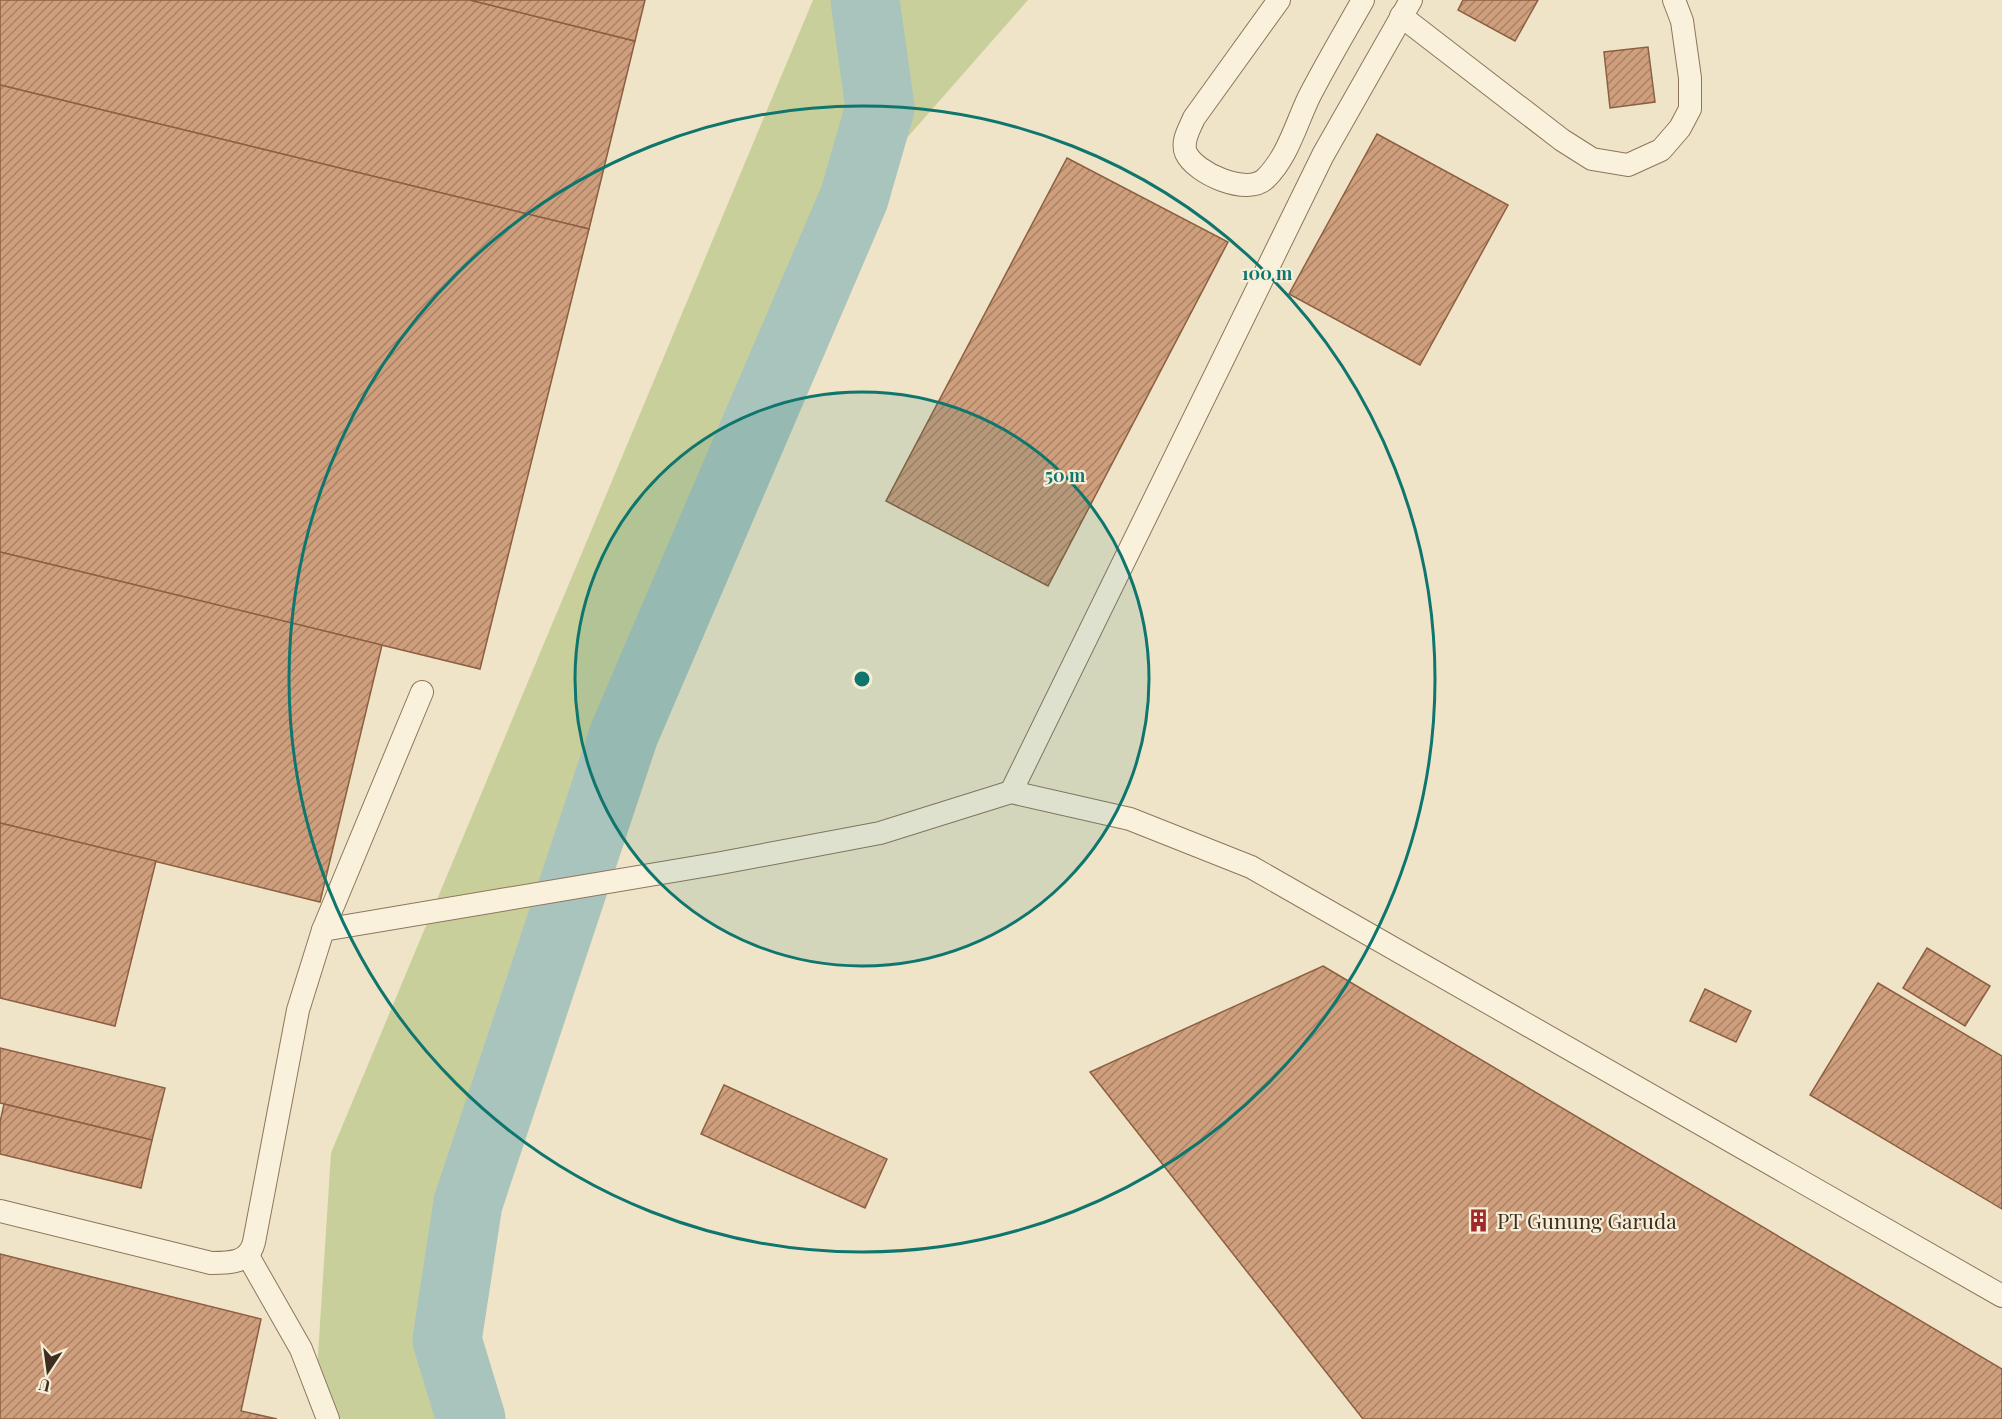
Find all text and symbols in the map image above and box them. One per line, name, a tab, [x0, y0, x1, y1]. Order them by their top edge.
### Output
text: 100 m	[1242, 261, 1293, 285]
text: 50 m	[1045, 463, 1086, 487]
centre of rings	[852, 669, 872, 689]
place label: PT Gunung Garuda	[1497, 1206, 1677, 1234]
building icon: PT Gunung Garuda	[1466, 1207, 1492, 1233]
north arrow	[18, 1341, 78, 1401]
text: U	[37, 1375, 52, 1398]

